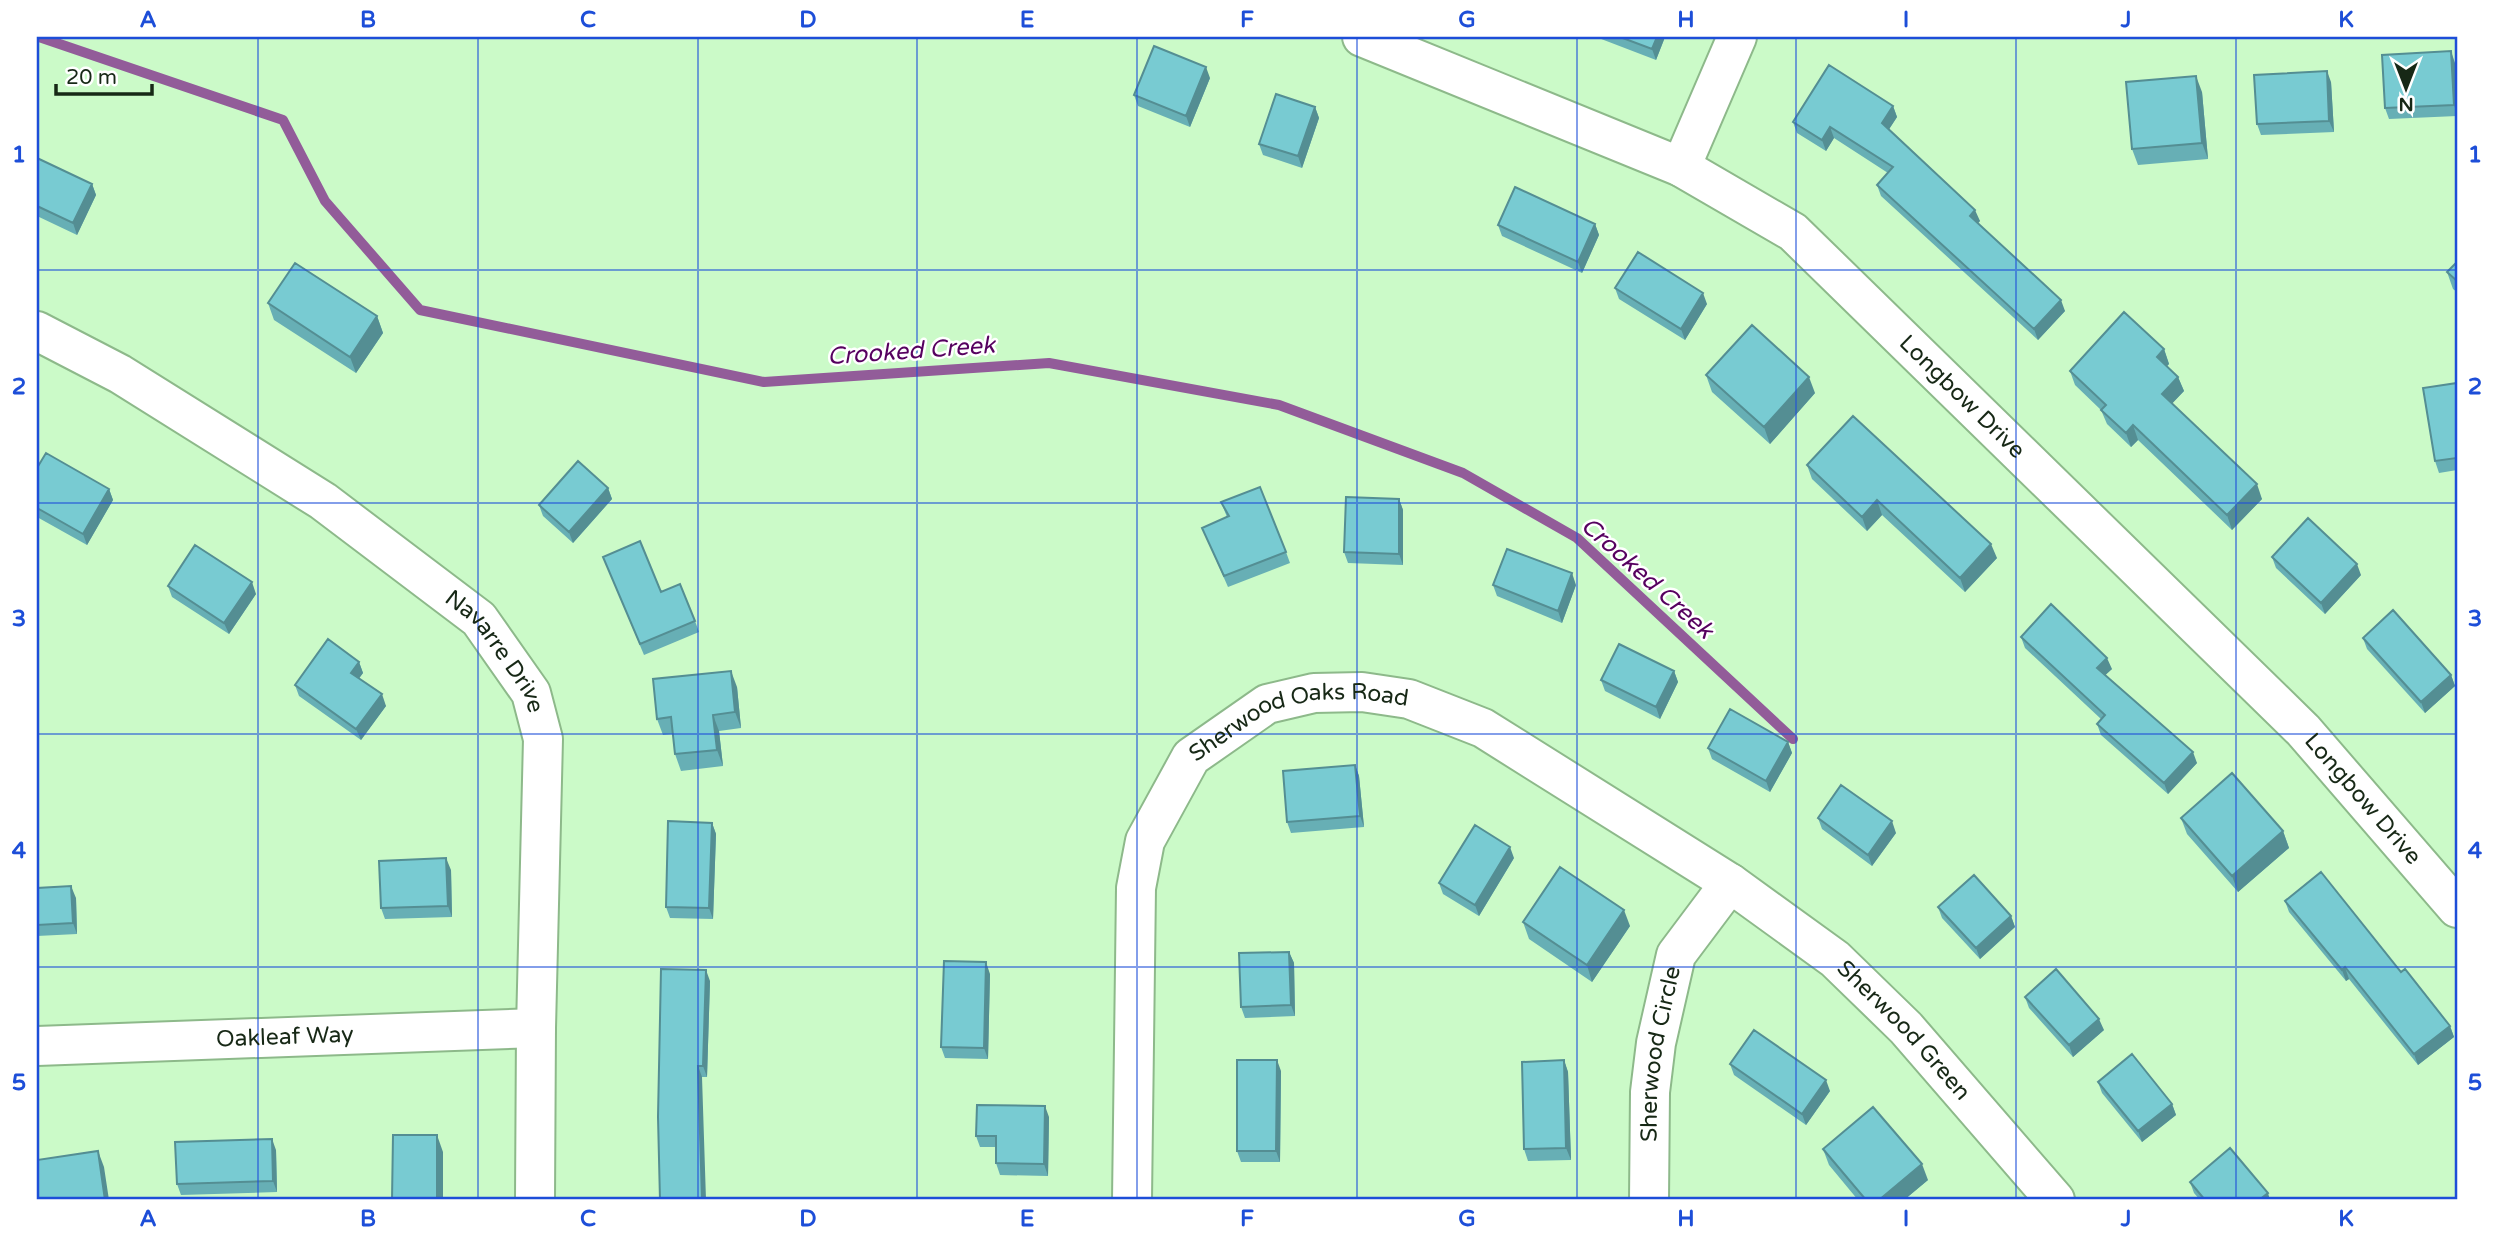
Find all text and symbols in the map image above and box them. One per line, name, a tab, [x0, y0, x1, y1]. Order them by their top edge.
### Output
text: A	[139, 6, 157, 34]
text: B	[360, 6, 376, 34]
text: C	[580, 6, 596, 34]
text: D	[799, 6, 817, 34]
text: E	[1020, 6, 1034, 34]
text: F	[1240, 6, 1254, 34]
text: G	[1458, 6, 1476, 34]
text: H	[1677, 6, 1695, 34]
text: I	[1903, 6, 1909, 34]
text: J	[2120, 6, 2131, 34]
text: K	[2338, 6, 2354, 34]
scale bar	[56, 52, 152, 96]
north arrow	[2372, 52, 2442, 122]
text: 20 m	[66, 65, 117, 90]
text: N	[2398, 93, 2414, 115]
text: 1	[12, 141, 26, 169]
text: 1	[2468, 141, 2482, 169]
street label: Longbow Drive	[1893, 329, 2031, 465]
water label: Crooked Creek	[826, 331, 998, 371]
text: 2	[12, 373, 26, 401]
text: 2	[2468, 373, 2482, 401]
water label: Crooked Creek	[1575, 511, 1721, 646]
street label: Navarre Drive	[439, 584, 550, 716]
text: 3	[12, 605, 26, 633]
text: 3	[2468, 605, 2482, 633]
street label: Sherwood Oaks Road	[1184, 678, 1410, 768]
street label: Longbow Drive	[2298, 727, 2427, 871]
text: 4	[12, 837, 27, 865]
text: 4	[2468, 837, 2483, 865]
street label: Sherwood Green	[1831, 955, 1976, 1106]
street label: Sherwood Circle	[1636, 963, 1687, 1142]
street label: Oakleaf Way	[216, 1021, 354, 1054]
text: 5	[12, 1069, 26, 1097]
text: 5	[2468, 1069, 2482, 1097]
text: A	[139, 1205, 157, 1233]
text: B	[360, 1205, 376, 1233]
text: C	[580, 1205, 596, 1233]
text: D	[799, 1205, 817, 1233]
text: E	[1020, 1205, 1034, 1233]
text: F	[1240, 1205, 1254, 1233]
text: G	[1458, 1205, 1476, 1233]
text: H	[1677, 1205, 1695, 1233]
text: I	[1903, 1205, 1909, 1233]
text: J	[2120, 1205, 2131, 1233]
text: K	[2338, 1205, 2354, 1233]

